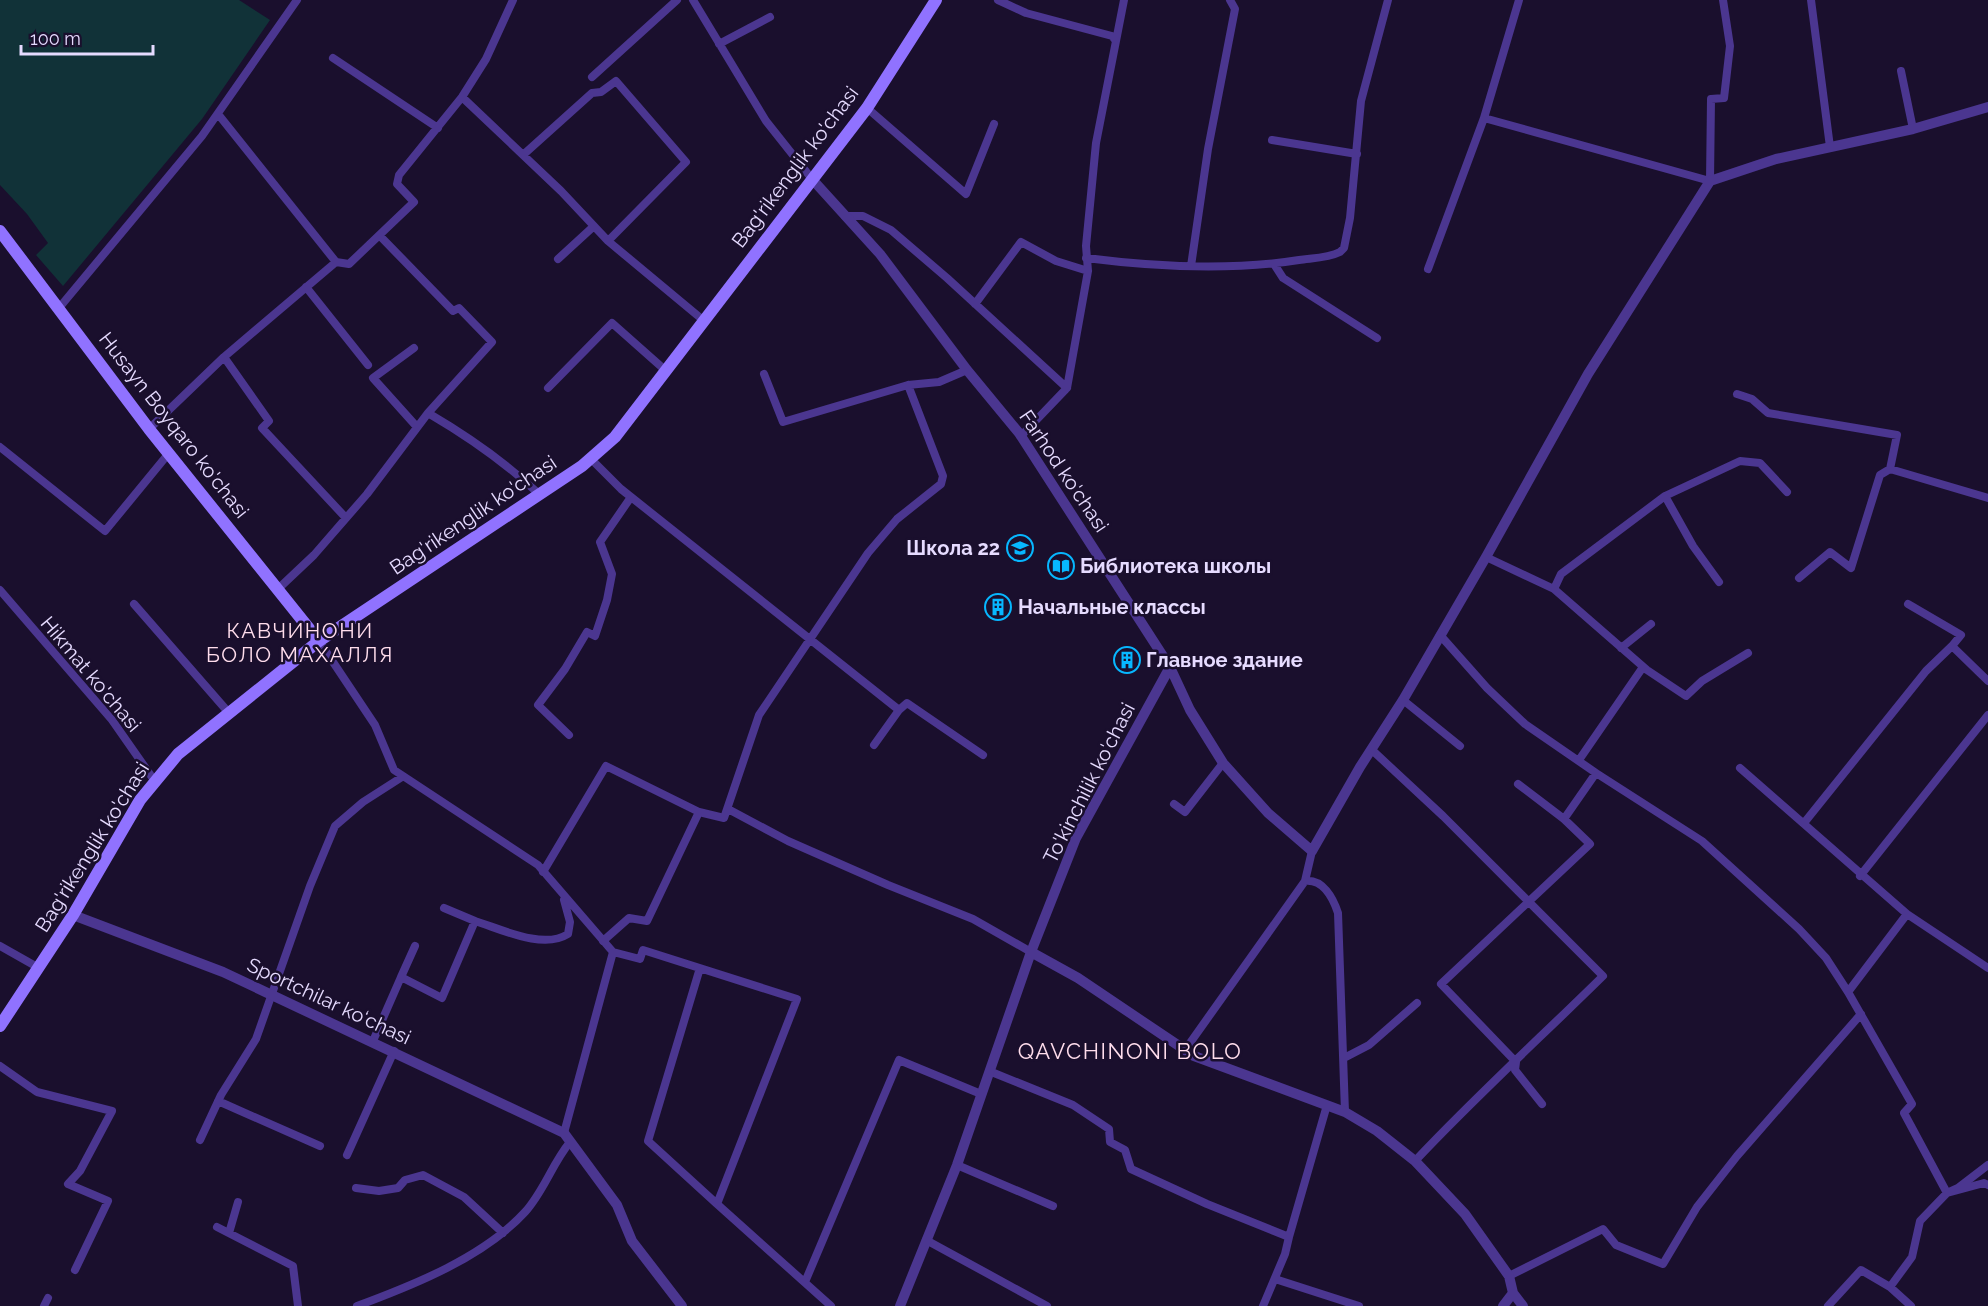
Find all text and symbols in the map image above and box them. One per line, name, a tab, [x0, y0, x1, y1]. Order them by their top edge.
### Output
scale bar	[21, 18, 153, 56]
text: 100 m	[30, 28, 81, 49]
street label: Bag'rikenglik ko'chasi	[727, 82, 863, 252]
street label: Husayn Boyqaro ko'chasi	[94, 327, 254, 523]
street label: Farhod ko'chasi	[1014, 405, 1114, 537]
street label: Bag'rikenglik ko'chasi	[385, 450, 561, 580]
school or university icon: Школа 22	[1005, 533, 1035, 563]
place label: Школа 22	[906, 536, 1000, 560]
library icon: Библиотека школы	[1046, 551, 1076, 581]
place label: Библиотека школы	[1080, 554, 1271, 578]
building icon: Начальные классы	[983, 592, 1013, 622]
place label: Начальные классы	[1018, 595, 1206, 619]
street label: Hikmat ko'chasi	[36, 611, 146, 737]
district label: КАВЧИНОНИ БОЛО МАХАЛЛЯ	[206, 618, 394, 667]
building icon: Главное здание	[1112, 645, 1142, 675]
place label: Главное здание	[1146, 648, 1303, 672]
street label: To'kinchilik ko'chasi	[1038, 699, 1140, 867]
street label: Bag'rikenglik ko'chasi	[30, 758, 154, 936]
street label: Sportchilar ko‘chasi	[243, 953, 415, 1049]
district label: QAVCHINONI BOLO	[1018, 1038, 1242, 1064]

